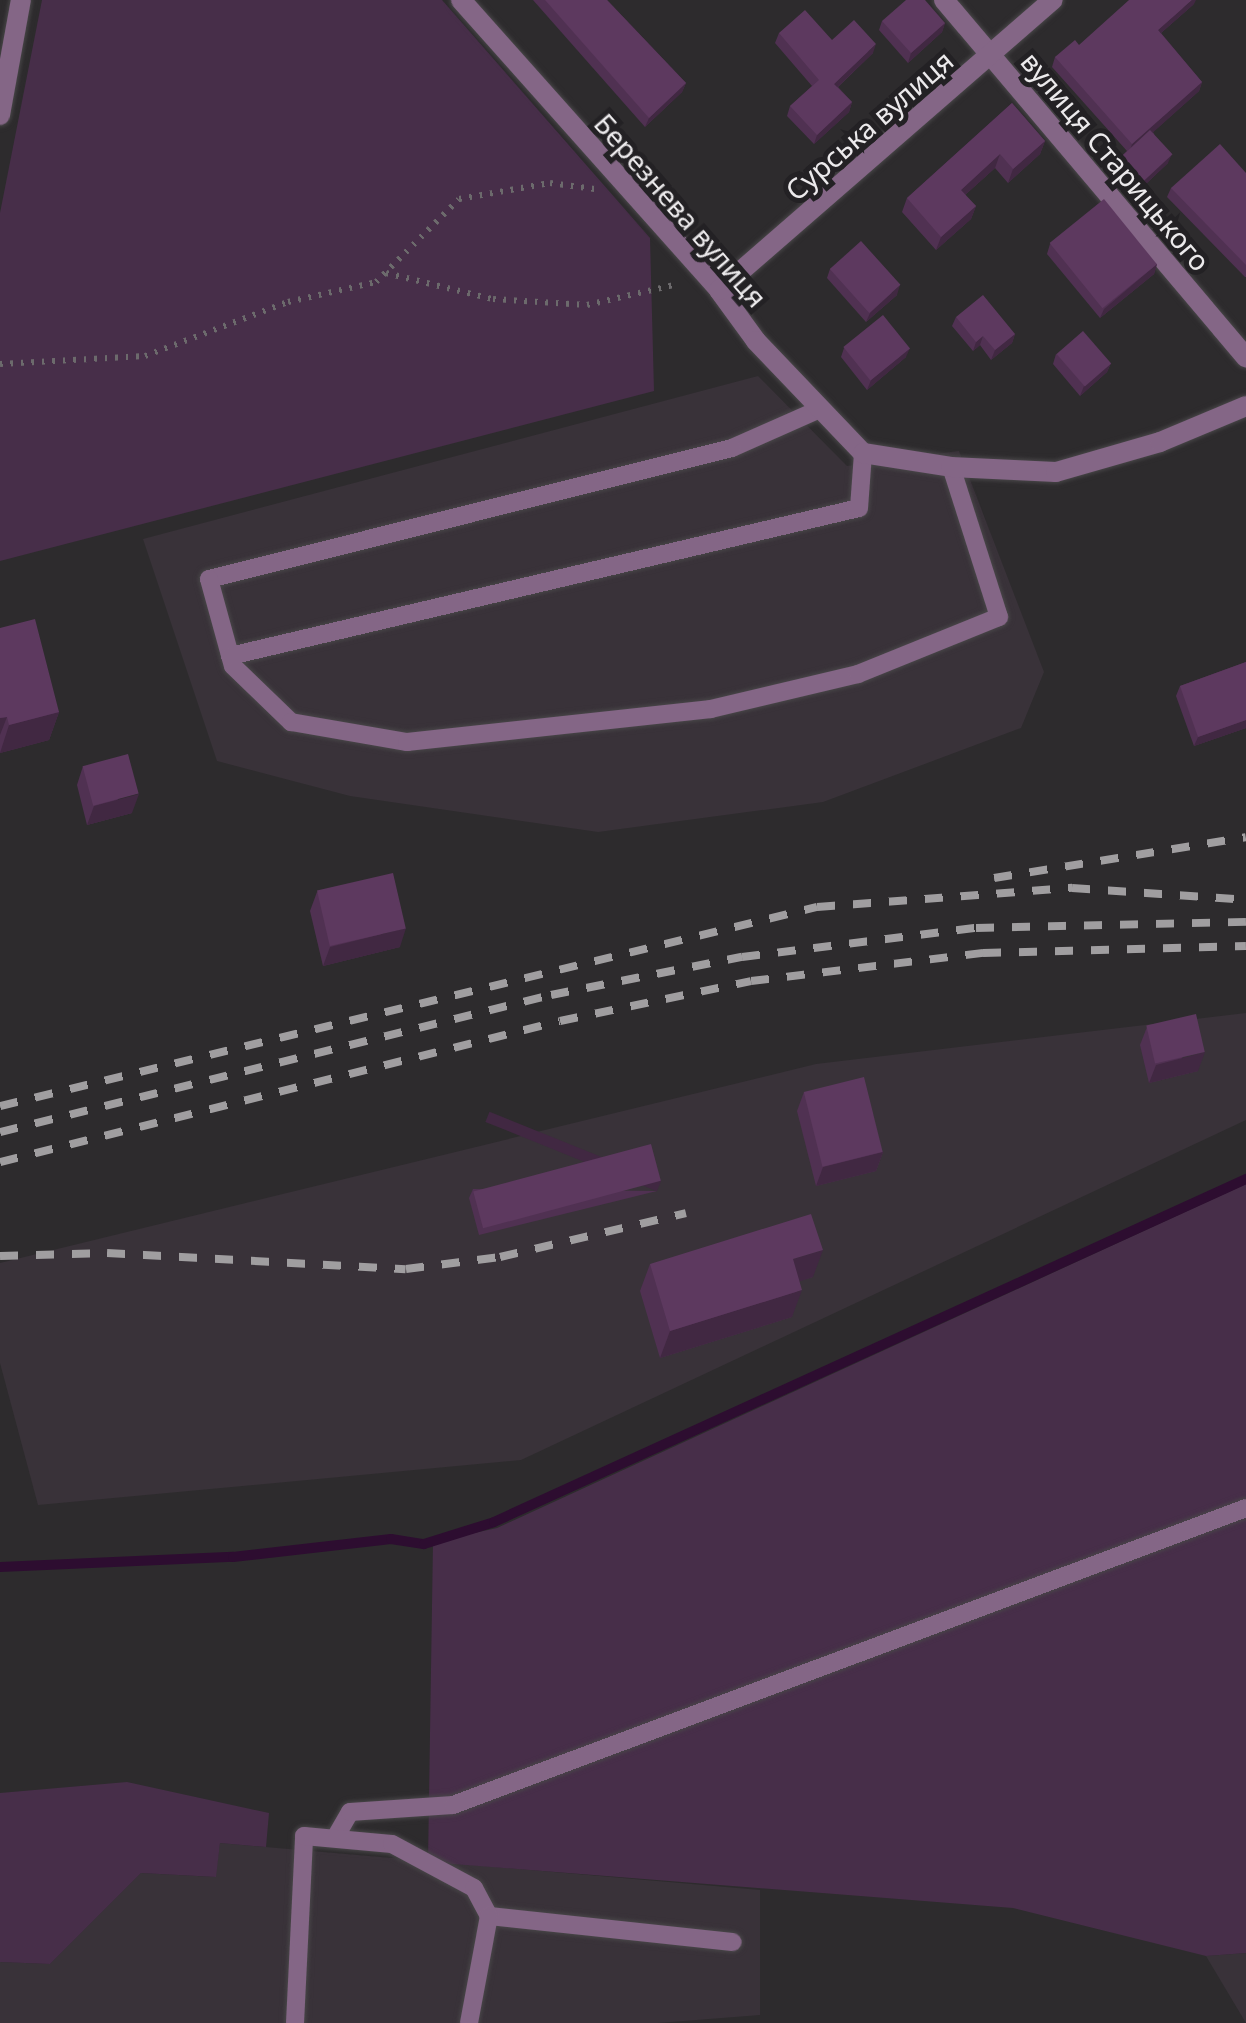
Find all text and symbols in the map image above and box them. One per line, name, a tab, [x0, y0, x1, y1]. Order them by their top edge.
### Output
street label: Сурська вулиця	[778, 43, 960, 207]
street label: вулиця Старицького	[1015, 45, 1217, 277]
street label: Березнева вулиця	[588, 106, 774, 314]

